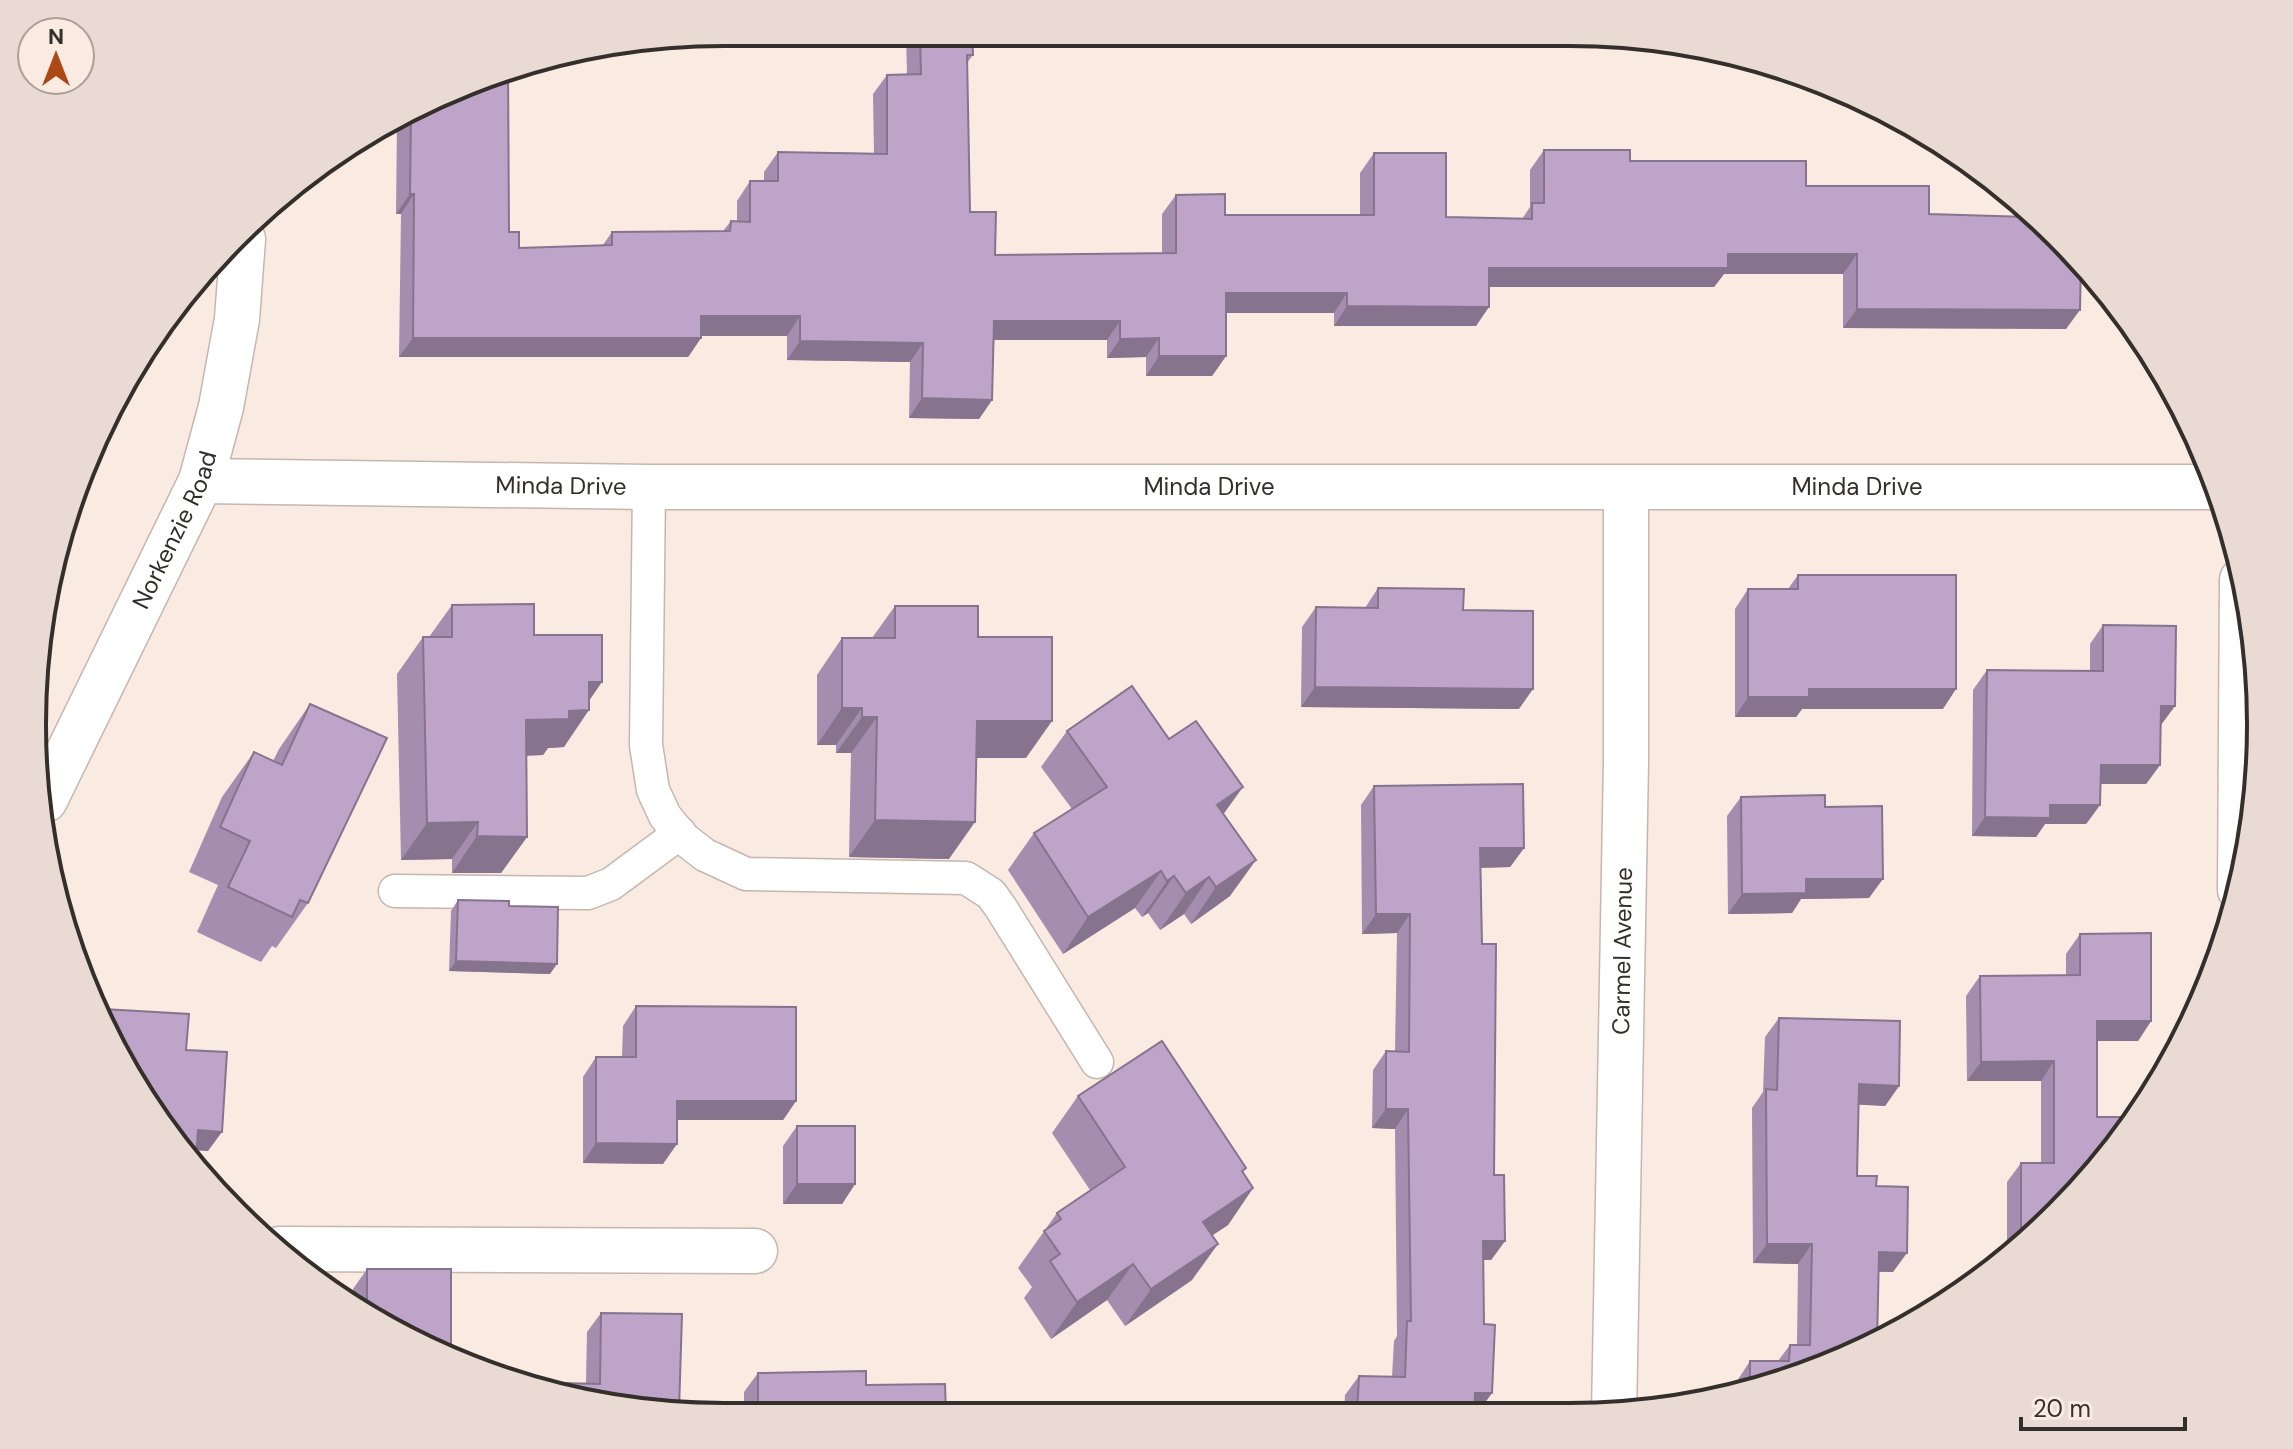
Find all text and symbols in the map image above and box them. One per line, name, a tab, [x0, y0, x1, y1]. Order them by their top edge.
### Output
north arrow	[16, 16, 96, 96]
text: N	[48, 22, 64, 51]
street label: Norkenzie Road	[125, 447, 223, 614]
street label: Minda Drive	[495, 469, 627, 502]
street label: Minda Drive	[1143, 471, 1275, 502]
street label: Minda Drive	[1791, 471, 1923, 502]
street label: Carmel Avenue	[1605, 867, 1639, 1035]
scale bar	[2021, 1381, 2185, 1431]
text: 20 m	[2033, 1393, 2091, 1424]

